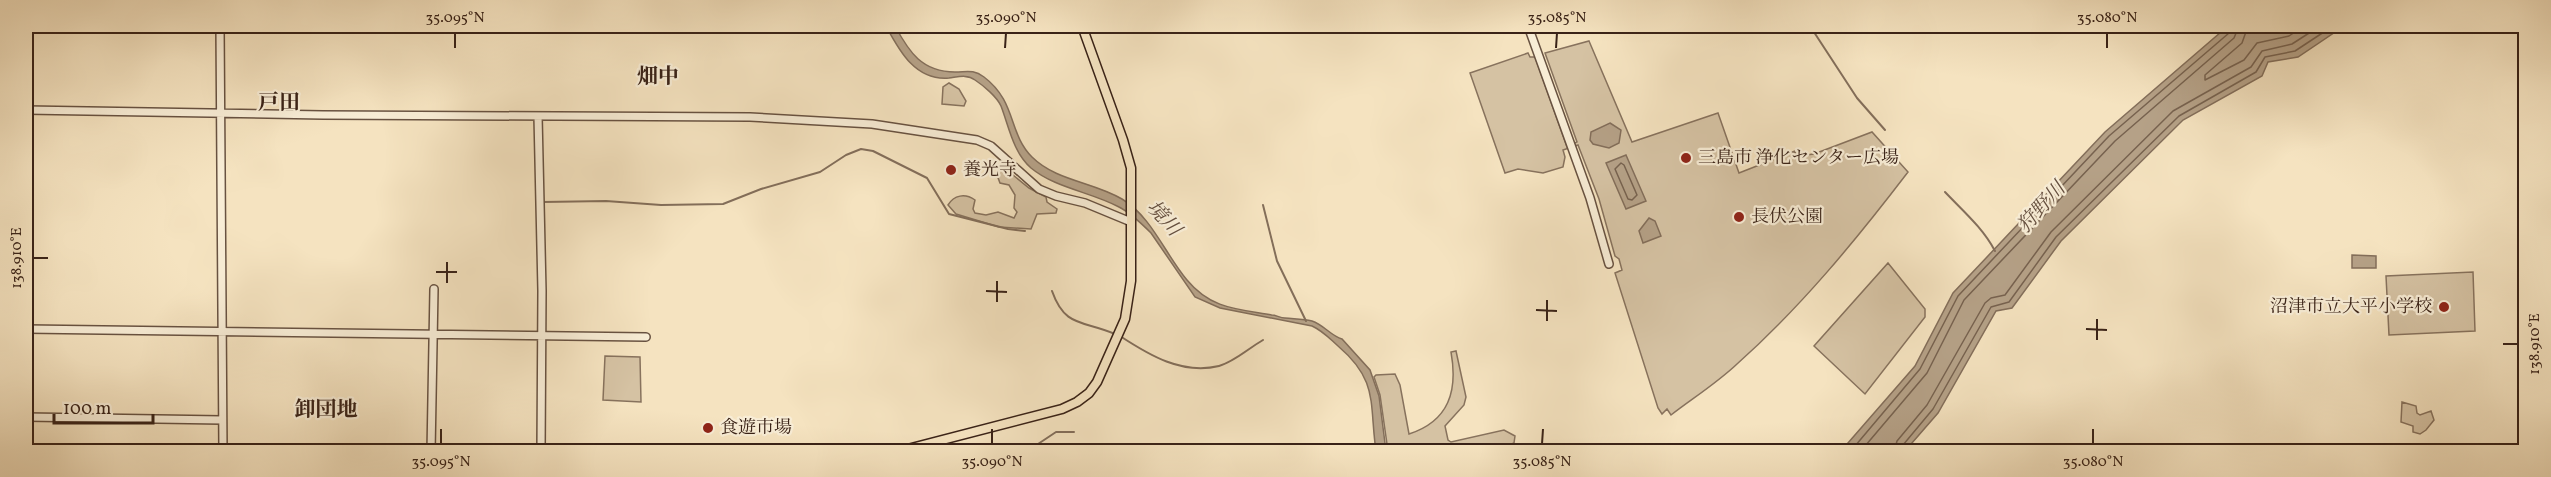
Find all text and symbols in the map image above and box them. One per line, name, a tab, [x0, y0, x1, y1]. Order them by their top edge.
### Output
text: 35.095°N	[425, 8, 485, 29]
text: 35.090°N	[975, 8, 1037, 29]
text: 35.085°N	[1528, 8, 1586, 29]
text: 35.080°N	[2077, 8, 2137, 29]
district label: 畑中	[637, 63, 679, 92]
district label: 戸田	[258, 89, 300, 118]
place label: 三島市 浄化センター広場	[1698, 146, 1899, 171]
marker: 三島市 浄化センター広場	[1679, 151, 1693, 165]
place label: 養光寺	[963, 158, 1017, 183]
marker: 養光寺	[944, 163, 958, 177]
water label: 狩野川	[2012, 175, 2074, 240]
water label: 境川	[1139, 195, 1188, 245]
place label: 長伏公園	[1751, 205, 1823, 230]
marker: 長伏公園	[1732, 210, 1746, 224]
text: 138.910°E	[7, 227, 28, 289]
place label: 沼津市立大平小学校	[2270, 295, 2432, 320]
marker: 沼津市立大平小学校	[2437, 300, 2451, 314]
text: 138.910°E	[2525, 313, 2546, 375]
scale bar	[54, 387, 153, 425]
district label: 卸団地	[295, 396, 358, 425]
text: 100 m	[63, 397, 112, 422]
place label: 食遊市場	[720, 416, 792, 441]
marker: 食遊市場	[701, 421, 715, 435]
text: 35.095°N	[411, 452, 471, 473]
text: 35.090°N	[961, 452, 1023, 473]
text: 35.085°N	[1513, 452, 1571, 473]
text: 35.080°N	[2063, 452, 2123, 473]

